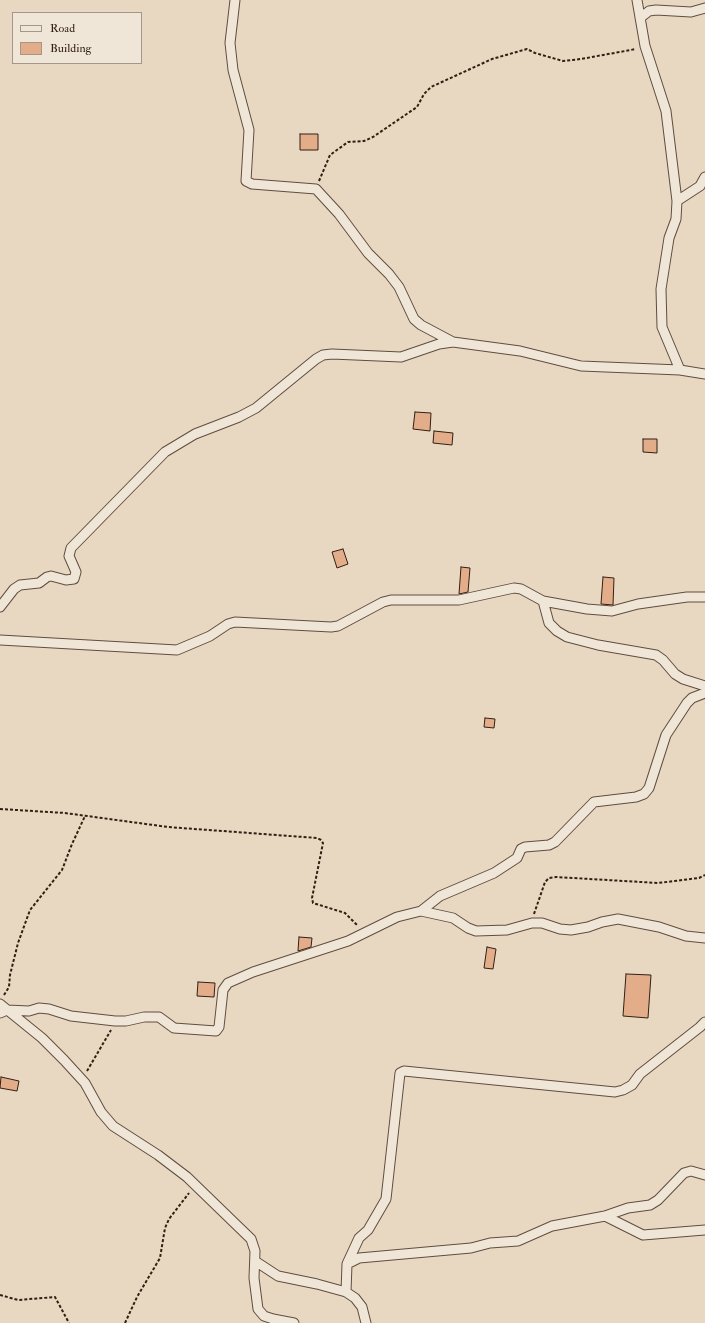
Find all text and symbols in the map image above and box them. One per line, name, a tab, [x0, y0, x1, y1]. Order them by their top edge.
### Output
legend	[12, 12, 142, 64]
text: Road	[50, 21, 75, 36]
text: Building	[50, 41, 91, 56]

